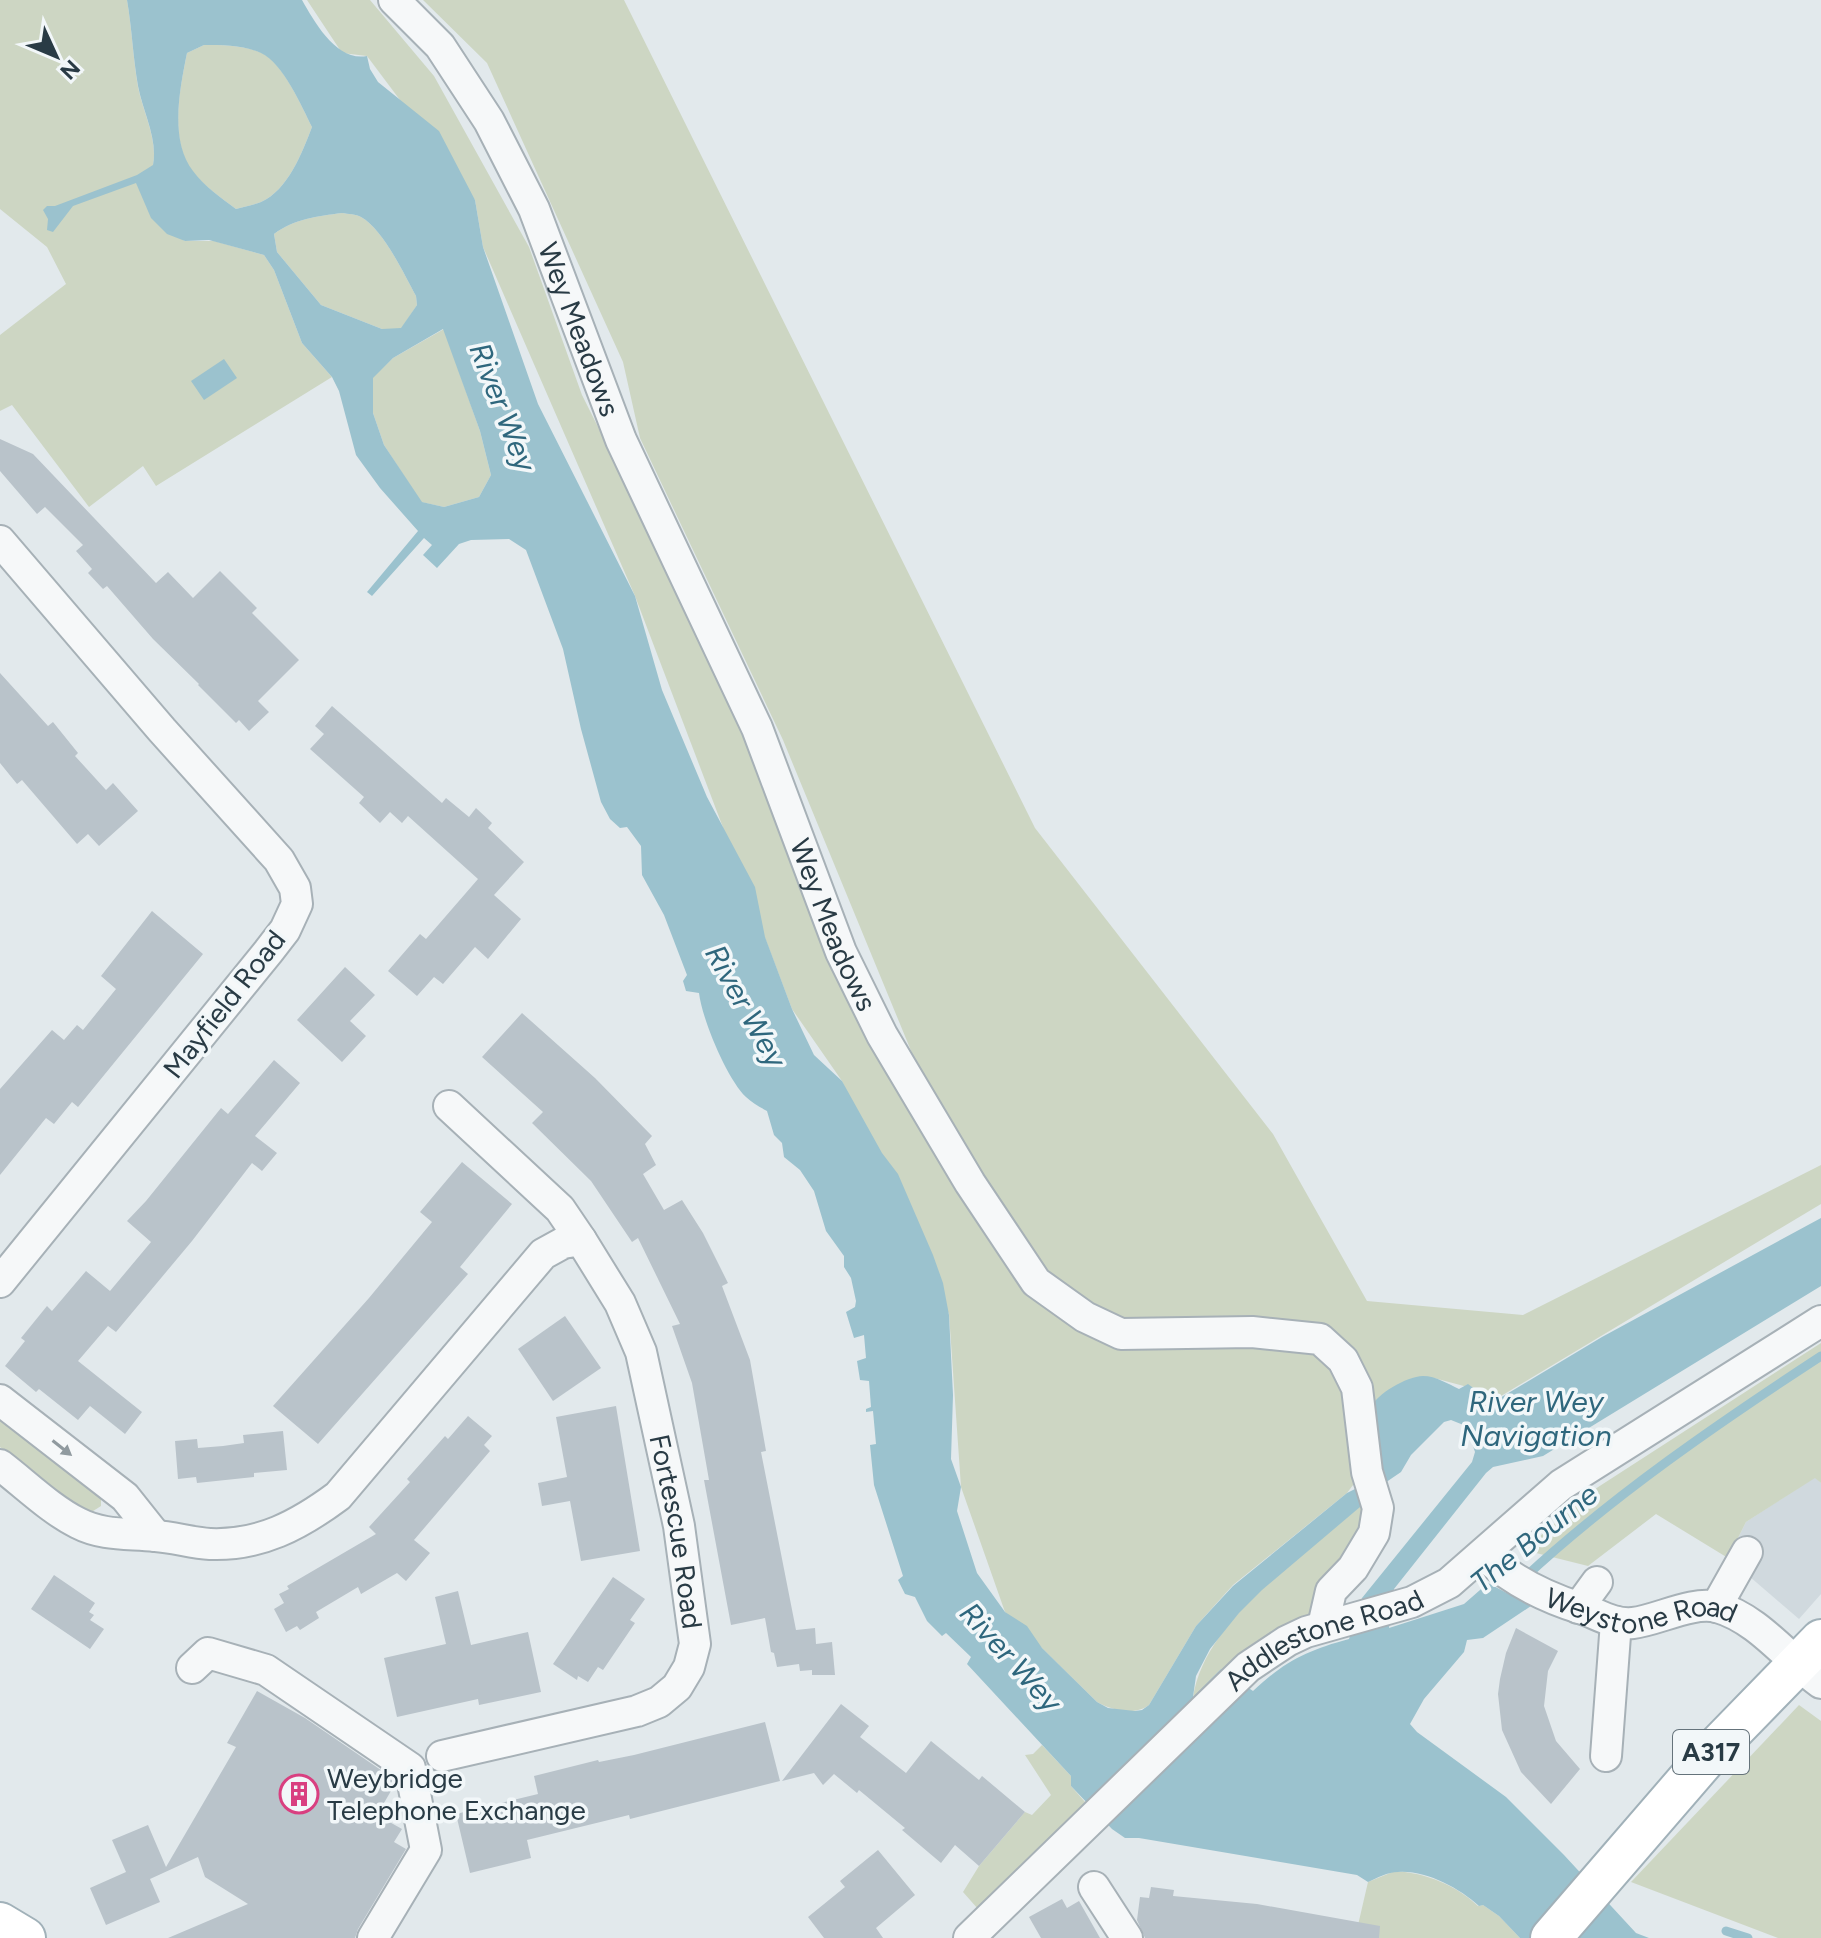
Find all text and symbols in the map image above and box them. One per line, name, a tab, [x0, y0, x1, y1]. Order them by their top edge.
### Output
north arrow	[16, 16, 96, 96]
text: N	[54, 54, 86, 85]
street label: Wey Meadows	[531, 238, 627, 421]
water label: River Wey	[462, 337, 545, 478]
street label: Wey Meadows	[783, 834, 884, 1016]
street label: Mayfield Road	[156, 923, 292, 1085]
water label: River Wey	[697, 938, 795, 1075]
water label: River Wey Navigation	[1460, 1383, 1612, 1454]
street label: Fortescue Road	[642, 1431, 710, 1631]
one-way arrow	[52, 1440, 72, 1456]
water label: The Bourne	[1463, 1475, 1605, 1601]
street label: Weystone Road	[1541, 1580, 1743, 1640]
street label: Addlestone Road	[1217, 1582, 1429, 1698]
water label: River Wey	[952, 1595, 1071, 1720]
road number: A317	[1673, 1730, 1749, 1774]
place label: Weybridge Telephone Exchange	[327, 1761, 586, 1827]
building icon: Weybridge Telephone Exchange	[278, 1773, 320, 1815]

